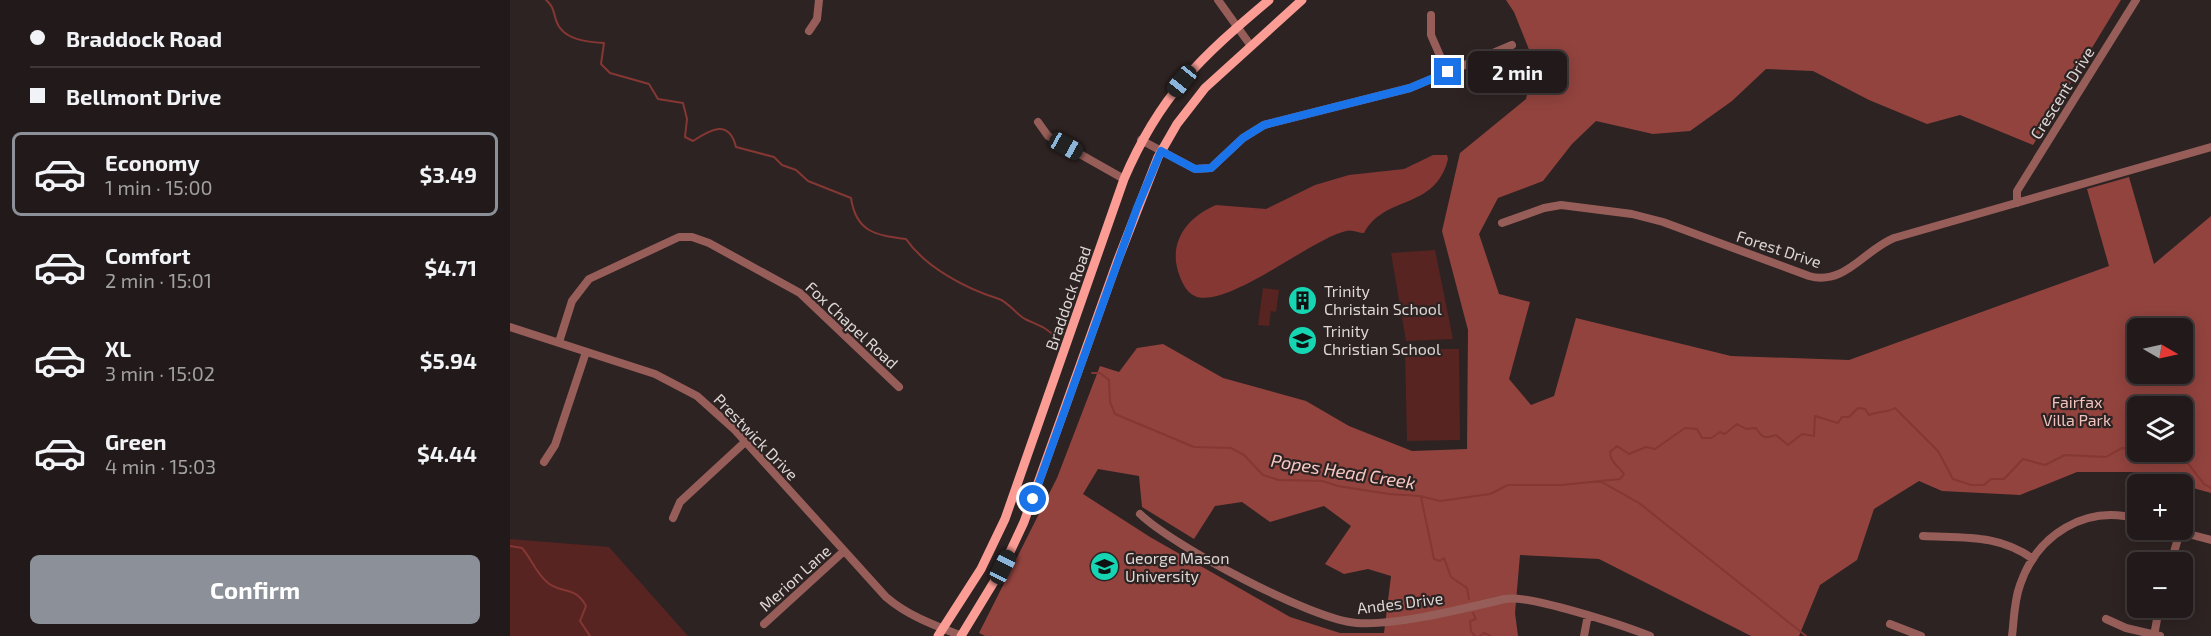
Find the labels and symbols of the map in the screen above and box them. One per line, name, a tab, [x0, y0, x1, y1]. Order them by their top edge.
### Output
street label: Crescent Drive	[2026, 43, 2098, 142]
callout: 2 min	[1469, 51, 1568, 93]
route end	[1434, 58, 1461, 85]
car	[1164, 61, 1200, 101]
car	[1046, 129, 1086, 163]
street label: Forest Drive	[1734, 226, 1824, 271]
street label: Braddock Road	[1041, 243, 1094, 352]
street label: Fox Chapel Road	[802, 277, 902, 372]
place label: Trinity Christain School	[1324, 281, 1442, 318]
building icon: Trinity Christain School	[1287, 284, 1319, 316]
north arrow	[2127, 318, 2193, 384]
place label: Trinity Christian School	[1323, 321, 1441, 358]
school or university icon: Trinity Christian School	[1286, 324, 1318, 356]
street label: Prestwick Drive	[710, 389, 802, 484]
park label: Fairfax Villa Park	[2043, 392, 2111, 429]
water label: Popes Head Creek	[1269, 449, 1417, 493]
route start	[1019, 485, 1046, 512]
street label: Merion Lane	[755, 541, 834, 615]
car	[987, 547, 1019, 587]
place label: George Mason University	[1125, 548, 1229, 585]
school or university icon: George Mason University	[1088, 551, 1120, 583]
street label: Andes Drive	[1356, 588, 1444, 617]

